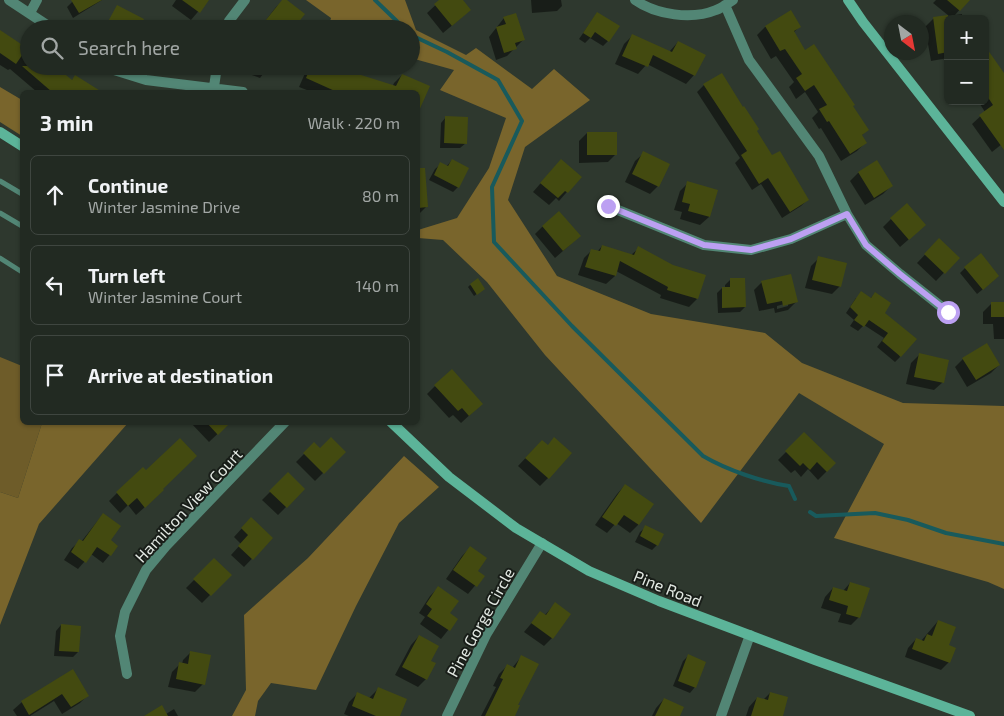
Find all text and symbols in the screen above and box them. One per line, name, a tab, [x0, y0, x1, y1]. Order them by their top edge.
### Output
north arrow	[884, 15, 929, 60]
map controls	[944, 15, 989, 105]
button: +	[944, 15, 989, 60]
search box	[20, 20, 420, 75]
icon: search	[38, 34, 66, 62]
text: Search here	[78, 36, 180, 59]
button: −	[944, 60, 989, 105]
text: 3 min	[40, 110, 93, 135]
text: Walk · 220 m	[307, 113, 400, 132]
text: Continue	[88, 174, 168, 197]
icon: ahead	[41, 181, 69, 209]
text: 80 m	[362, 186, 399, 205]
route end	[597, 195, 620, 218]
text: Winter Jasmine Drive	[88, 197, 240, 216]
text: Turn left	[88, 264, 165, 287]
icon: left	[41, 271, 69, 299]
text: 140 m	[356, 276, 399, 295]
text: Winter Jasmine Court	[88, 287, 242, 306]
route start	[937, 301, 960, 324]
icon: arrive	[41, 361, 69, 389]
text: Arrive at destination	[88, 364, 273, 387]
street label: Hamilton View Court	[130, 444, 246, 566]
street label: Pine Gorge Circle	[442, 564, 518, 680]
street label: Pine Road	[631, 566, 705, 610]

